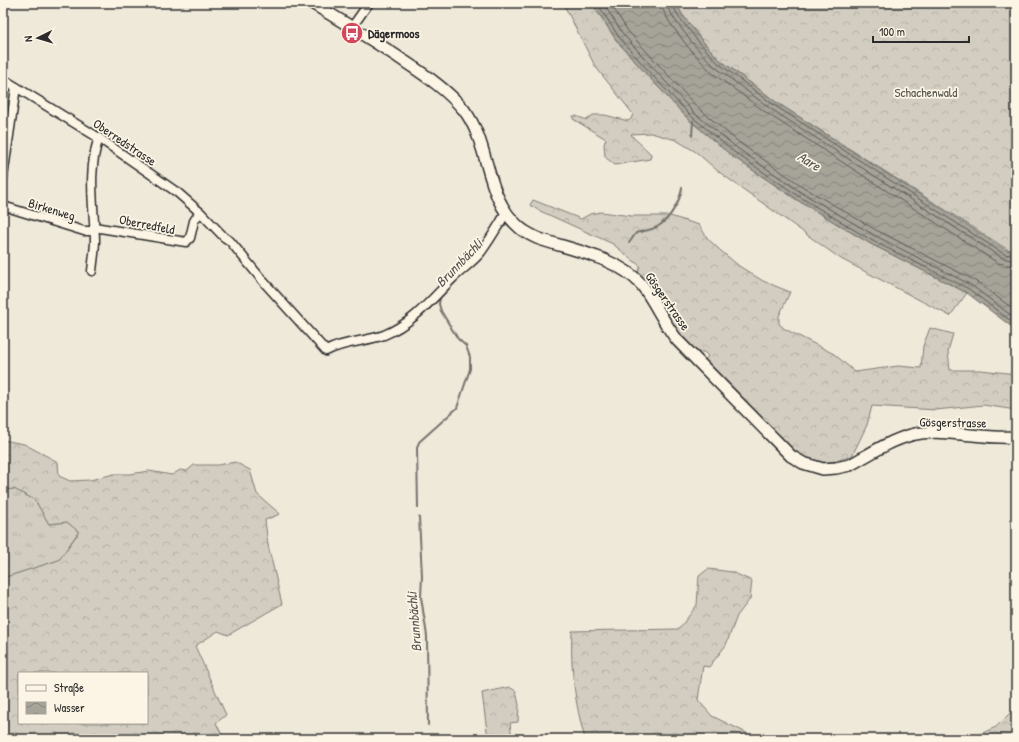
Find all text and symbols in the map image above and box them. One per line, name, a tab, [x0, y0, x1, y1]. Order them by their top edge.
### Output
north arrow	[18, 18, 58, 58]
scale bar	[873, 18, 969, 44]
bus stop icon: Dägermoos	[339, 20, 365, 46]
text: 100 m	[879, 23, 905, 40]
place label: Dägermoos	[368, 24, 420, 43]
text: N	[21, 35, 35, 42]
park label: Schachenwald	[895, 83, 957, 101]
street label: Oberredstrasse	[90, 114, 160, 170]
water label: Aare	[794, 146, 825, 175]
street label: Birkenweg	[26, 193, 78, 225]
street label: Oberredfeld	[118, 210, 176, 238]
water label: Brunnbächli	[431, 233, 488, 291]
street label: Gösgerstrasse	[641, 268, 695, 334]
street label: Gösgerstrasse	[919, 412, 987, 432]
water label: Brunnbächli	[401, 589, 426, 653]
legend	[18, 672, 148, 724]
text: Straße	[54, 679, 84, 696]
text: Wasser	[54, 699, 85, 716]

